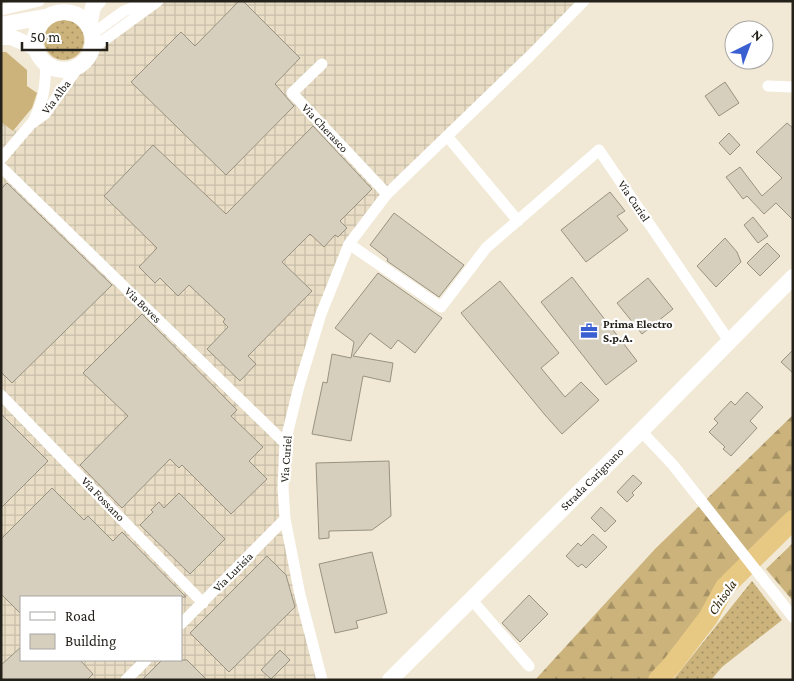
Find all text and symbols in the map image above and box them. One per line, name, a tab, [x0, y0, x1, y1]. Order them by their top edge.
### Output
scale bar	[22, 20, 108, 52]
north arrow	[724, 20, 774, 70]
text: N	[749, 26, 767, 45]
text: 50 m	[30, 29, 60, 45]
street label: Via Alba	[39, 77, 74, 117]
street label: Via Cherasco	[299, 101, 351, 155]
street label: Via Curiel	[615, 178, 653, 224]
street label: Via Boves	[122, 284, 164, 326]
place label: Prima Electro S.p.A.	[603, 317, 673, 345]
office icon: Prima Electro S.p.A.	[579, 321, 599, 341]
street label: Via Curiel	[277, 435, 295, 483]
street label: Strada Carignano	[558, 445, 626, 513]
street label: Via Fossano	[78, 474, 128, 524]
street label: Via Lurisia	[210, 549, 256, 595]
water label: Chisola	[704, 576, 740, 618]
legend	[20, 596, 182, 661]
text: Road	[65, 608, 96, 624]
text: Building	[65, 633, 116, 650]

